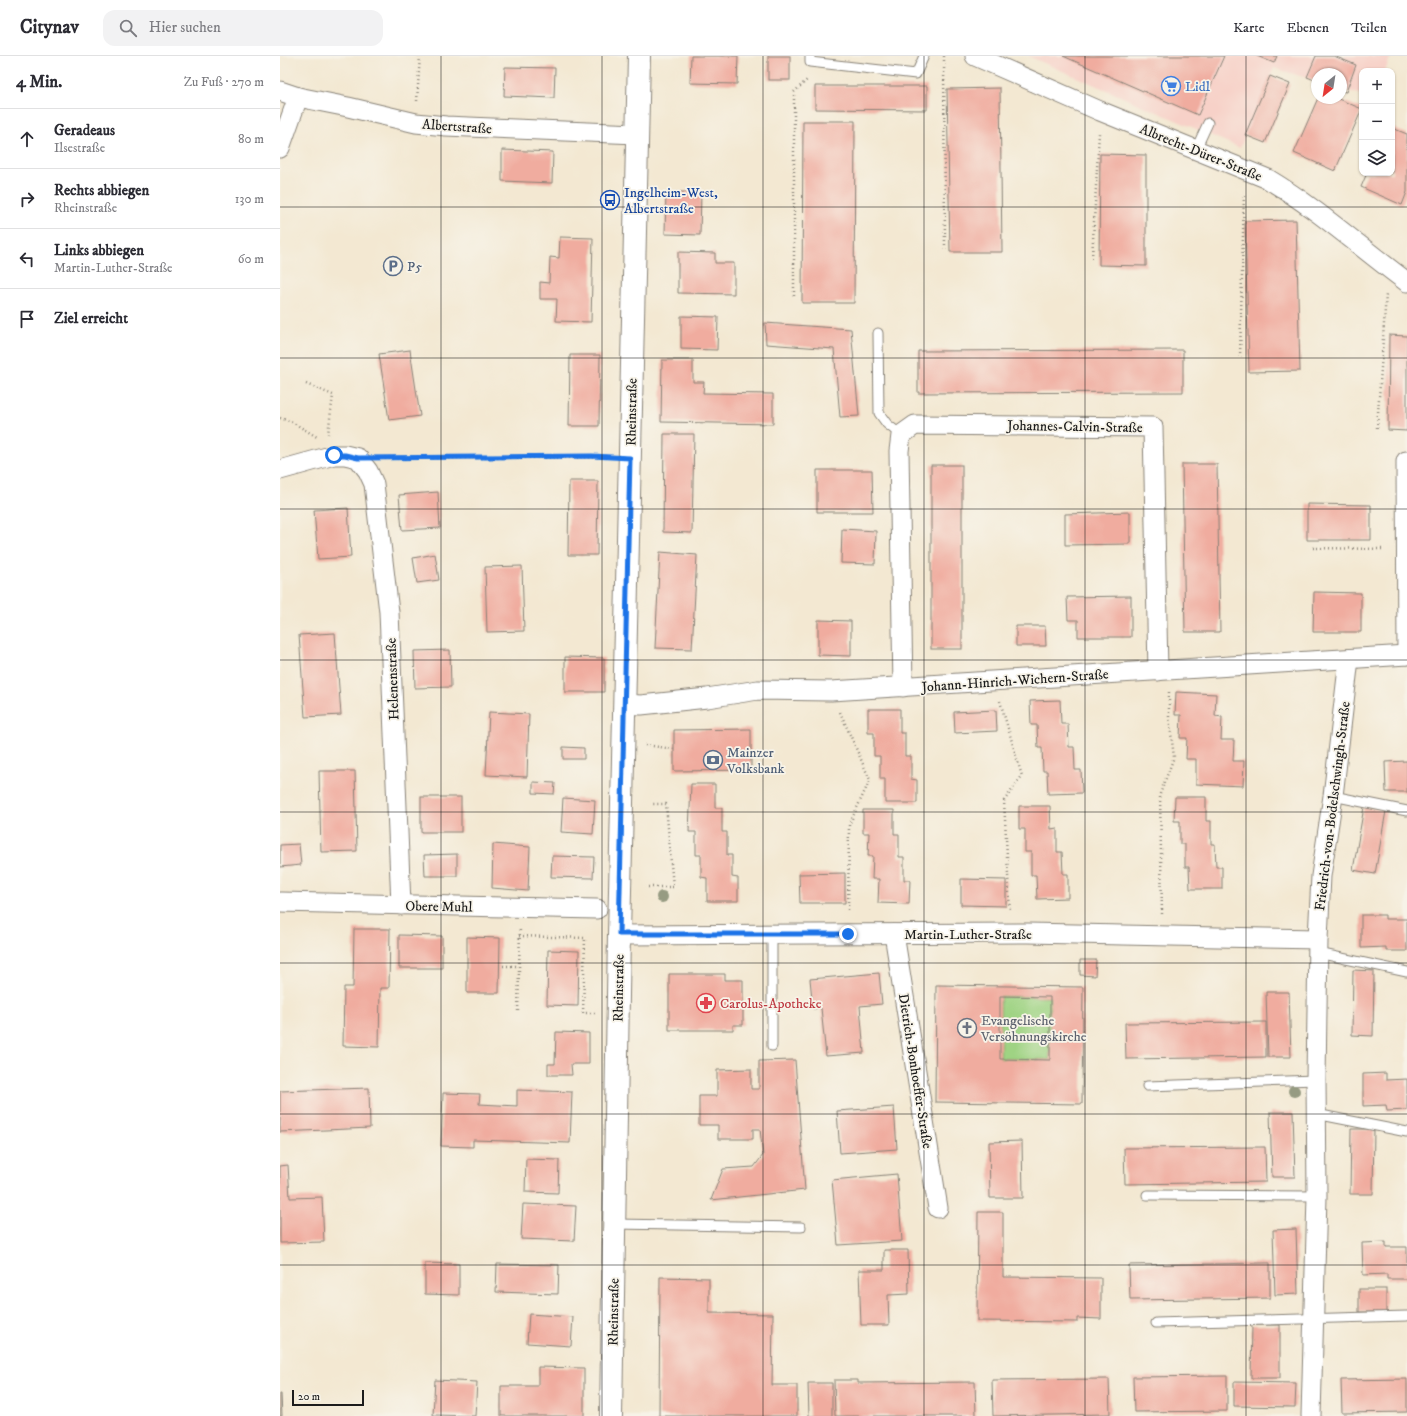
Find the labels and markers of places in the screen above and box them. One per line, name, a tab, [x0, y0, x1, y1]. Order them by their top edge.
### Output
supermarket icon: Lidl	[1160, 75, 1182, 97]
place label: Lidl	[1185, 78, 1211, 96]
place label: Ingelheim-West, Albertstraße	[624, 184, 718, 218]
bus stop icon: Ingelheim-West, Albertstraße	[599, 189, 621, 211]
parking icon: P5	[382, 255, 404, 277]
place label: P5	[407, 258, 422, 276]
place label: Mainzer Volksbank	[726, 744, 784, 778]
bank icon: Mainzer Volksbank	[702, 749, 724, 771]
pharmacy icon: Carolus-Apotheke	[695, 992, 717, 1014]
place label: Carolus-Apotheke	[720, 995, 822, 1013]
place label: Evangelische Versöhnungskirche	[980, 1012, 1087, 1046]
church icon: Evangelische Versöhnungskirche	[956, 1017, 978, 1039]

